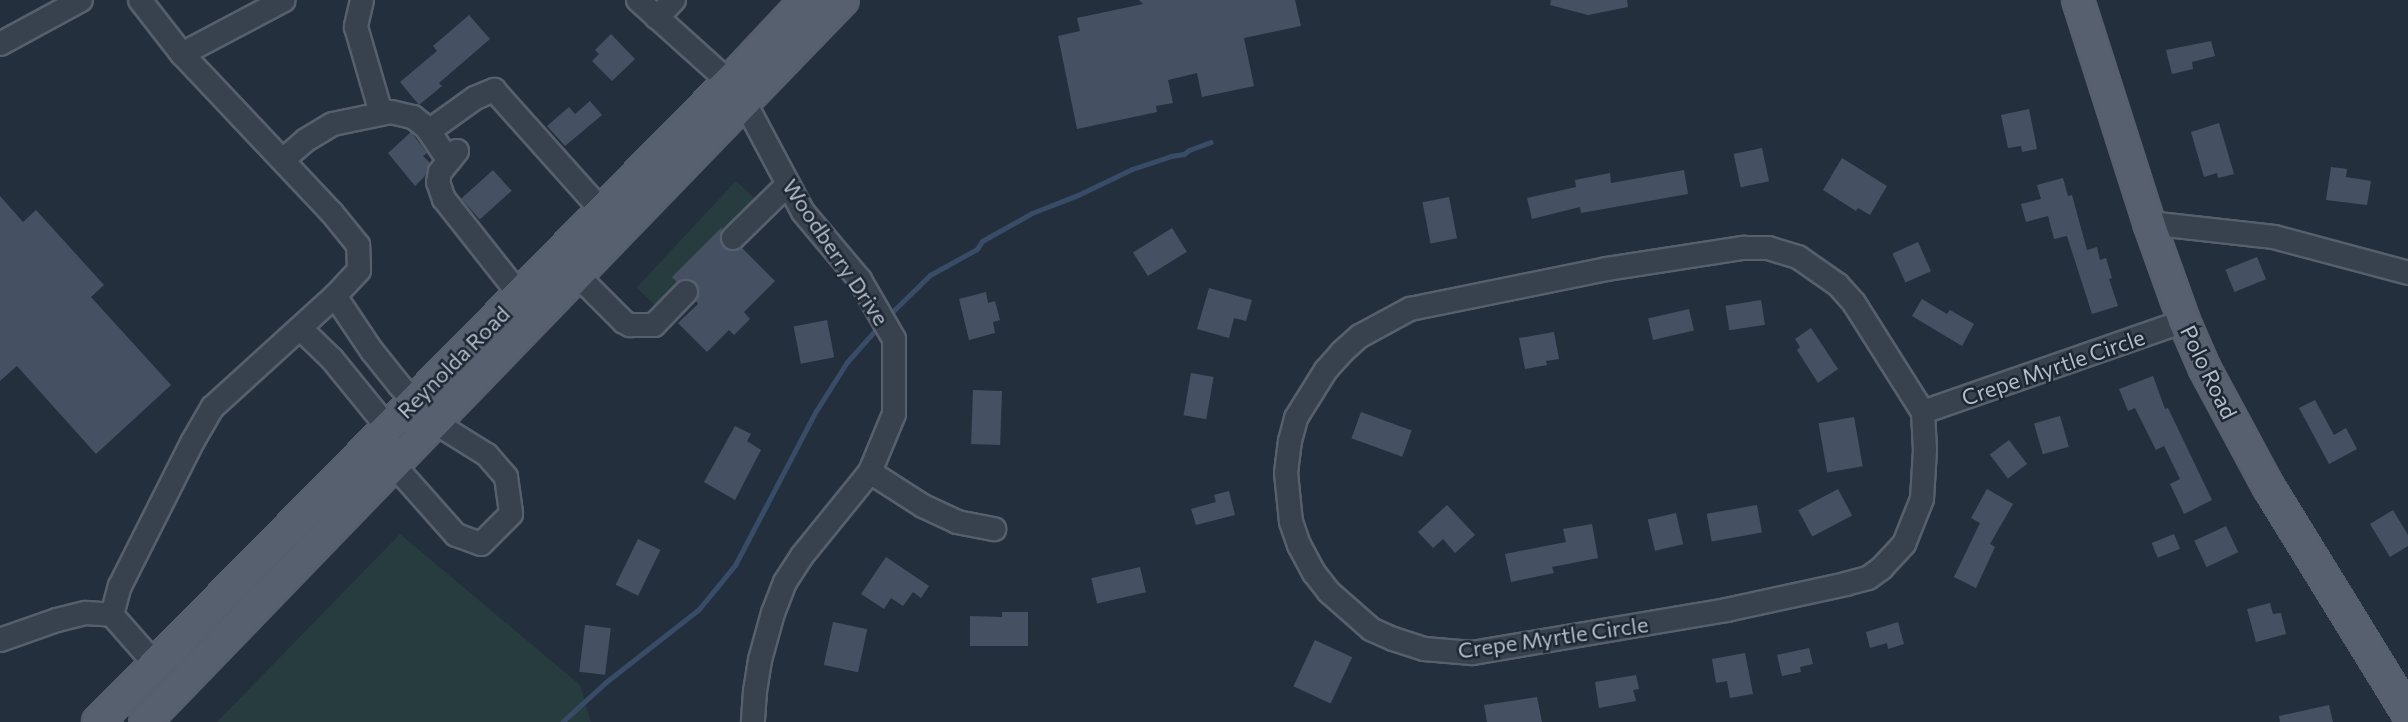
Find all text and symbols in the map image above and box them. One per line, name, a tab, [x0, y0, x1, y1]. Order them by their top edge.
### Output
street label: Woodberry Drive	[777, 174, 895, 330]
street label: Reynolda Road	[391, 300, 515, 424]
street label: Polo Road	[2175, 321, 2243, 423]
street label: Crepe Myrtle Circle	[1958, 323, 2148, 411]
street label: Crepe Myrtle Circle	[1456, 611, 1650, 663]

